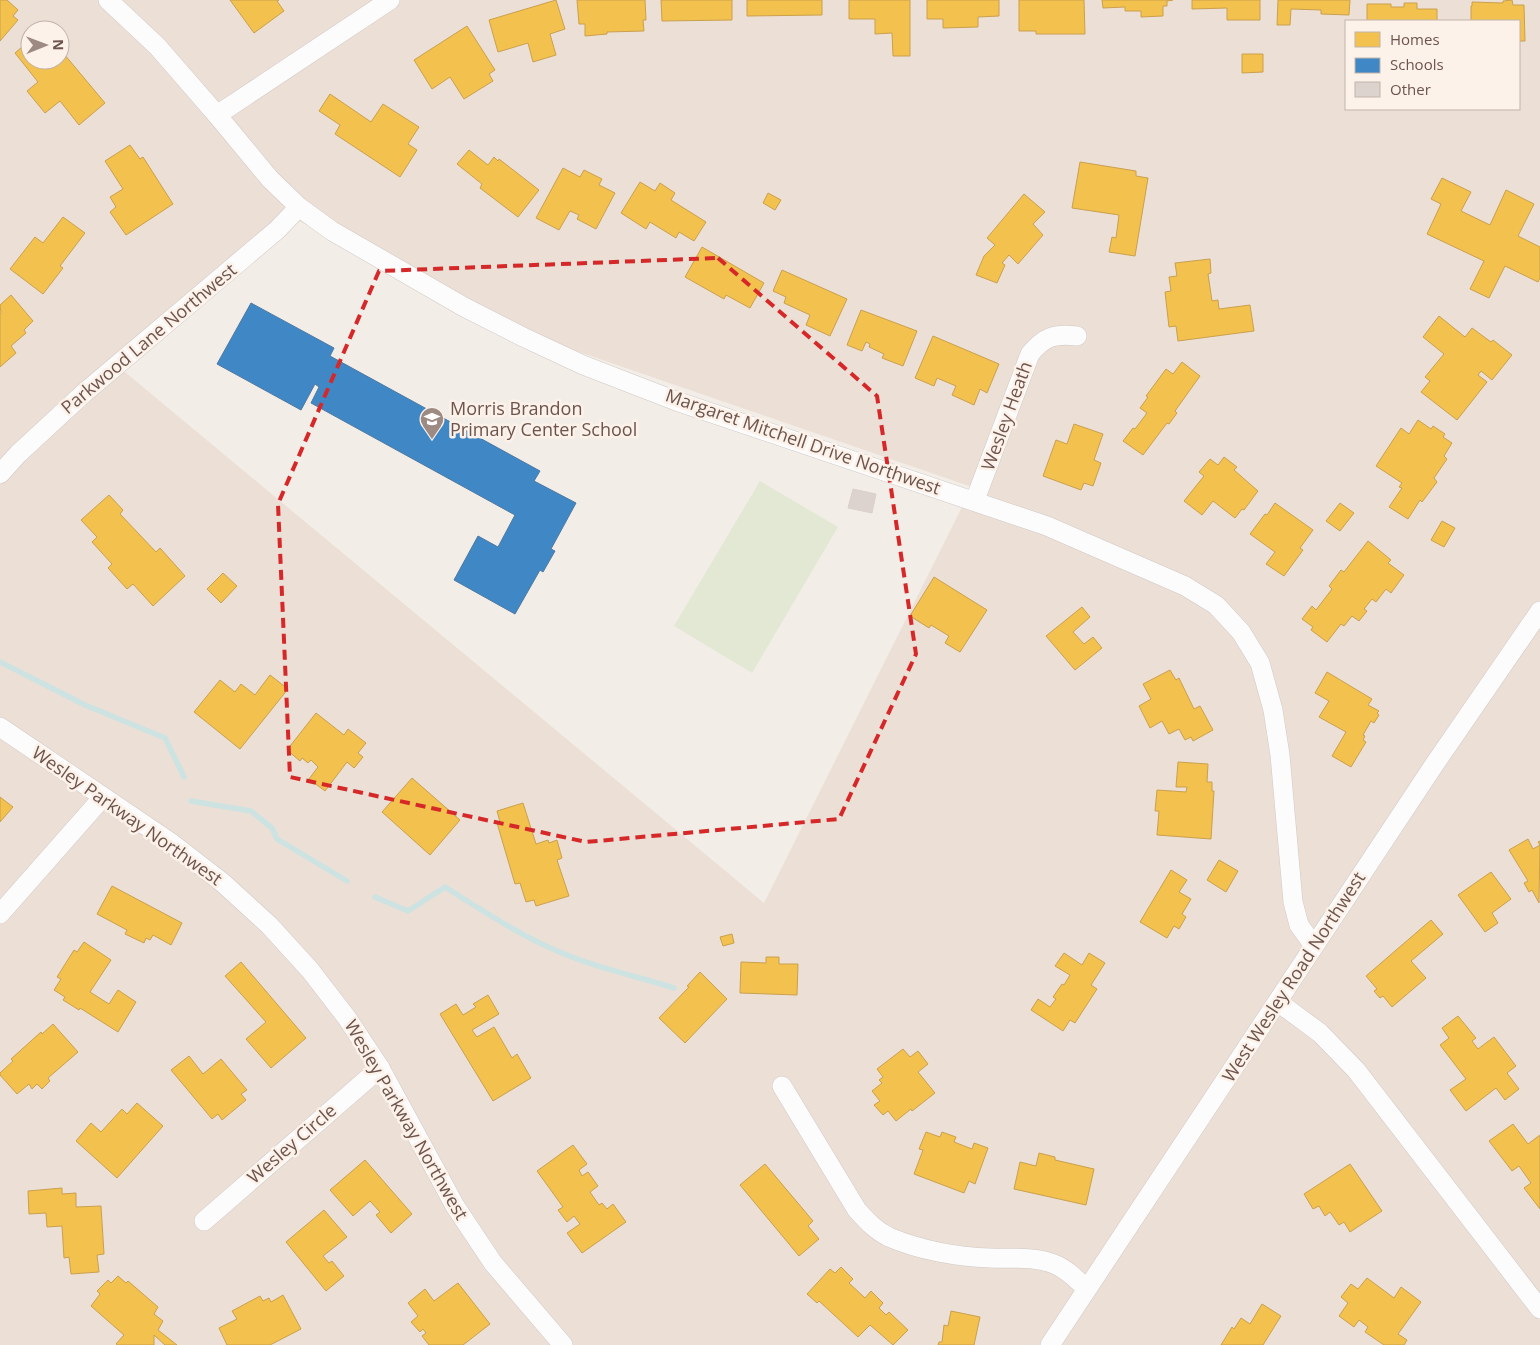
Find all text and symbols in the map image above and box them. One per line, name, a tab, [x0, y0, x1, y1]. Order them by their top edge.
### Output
north arrow	[20, 20, 70, 70]
legend	[1345, 20, 1520, 110]
text: Homes	[1390, 29, 1440, 49]
text: N	[49, 39, 68, 51]
text: Schools	[1390, 54, 1444, 74]
text: Other	[1390, 79, 1431, 99]
street label: Parkwood Lane Northwest	[55, 258, 241, 419]
street label: Wesley Heath	[975, 358, 1037, 474]
street label: Margaret Mitchell Drive Northwest	[663, 383, 944, 500]
place label: Morris Brandon Primary Center School	[450, 396, 637, 441]
school or university icon: Morris Brandon Primary Center School	[419, 406, 445, 440]
street label: Wesley Parkway Northwest	[28, 740, 228, 890]
street label: West Wesley Road Northwest	[1216, 867, 1370, 1086]
street label: Wesley Parkway Northwest	[340, 1015, 474, 1224]
street label: Wesley Circle	[242, 1098, 341, 1188]

